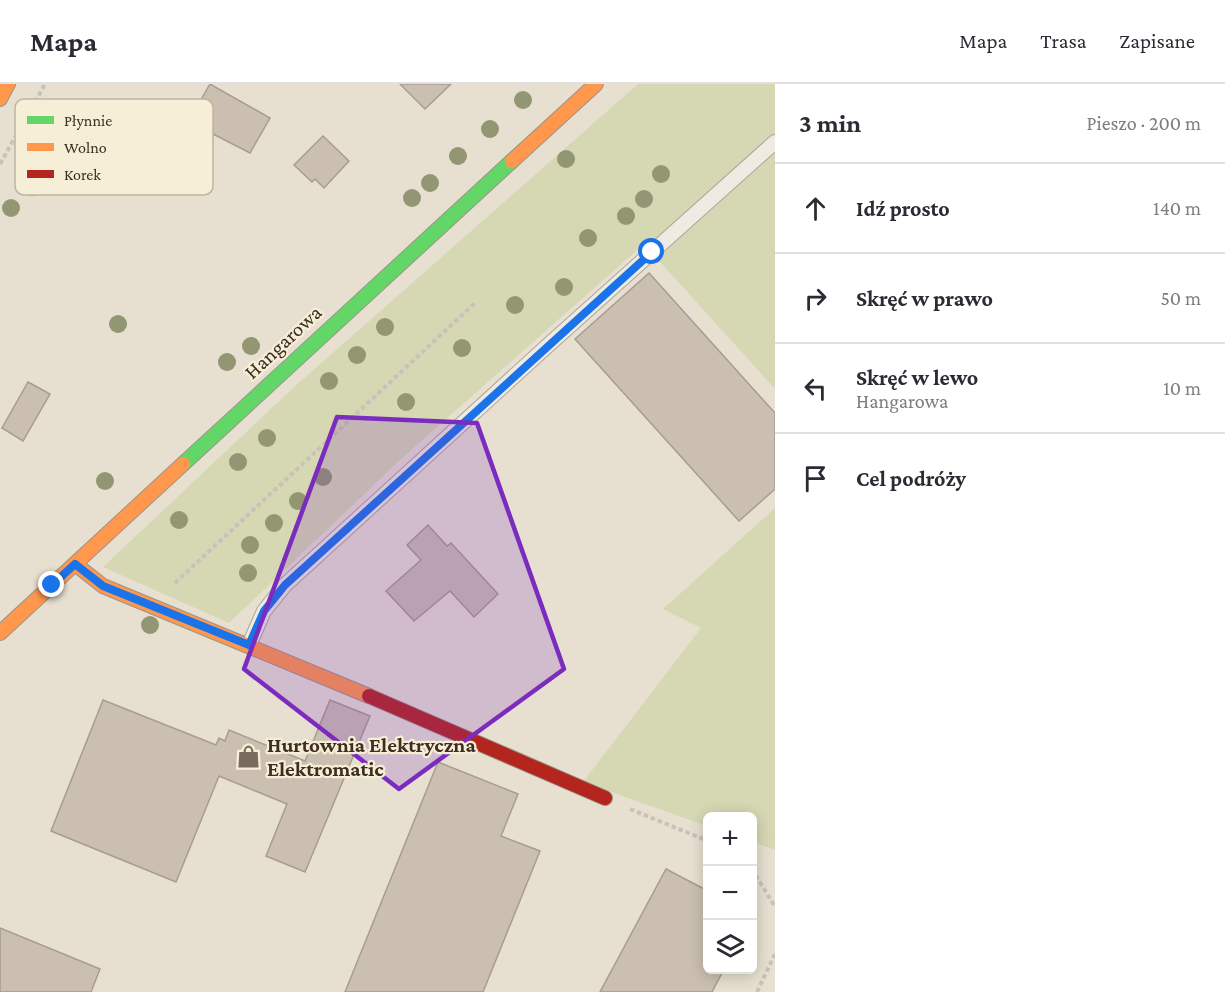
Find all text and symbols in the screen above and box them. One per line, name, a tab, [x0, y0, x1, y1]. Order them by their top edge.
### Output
text: Mapa	[30, 26, 97, 57]
text: Mapa	[959, 29, 1007, 53]
text: Trasa	[1040, 29, 1086, 53]
text: Zapisane	[1119, 29, 1195, 53]
legend	[15, 99, 213, 195]
text: 3 min	[799, 109, 861, 138]
text: Płynnie	[64, 112, 112, 130]
text: Pieszo · 200 m	[1086, 112, 1201, 134]
text: Wolno	[64, 139, 107, 156]
text: Korek	[64, 166, 101, 183]
icon: ahead	[799, 192, 832, 225]
text: Idź prosto	[856, 196, 950, 221]
text: 140 m	[1153, 197, 1201, 219]
route start	[638, 238, 664, 264]
icon: right	[799, 282, 832, 315]
text: Skręć w prawo	[856, 286, 993, 311]
text: 50 m	[1160, 287, 1201, 309]
street label: Hangarowa	[239, 300, 327, 384]
text: Skręć w lewo	[856, 365, 978, 390]
icon: left	[799, 372, 832, 405]
text: 10 m	[1163, 377, 1201, 399]
text: Hangarowa	[856, 390, 948, 412]
icon: arrive	[799, 462, 832, 495]
text: Cel podróży	[856, 466, 966, 491]
route end	[38, 571, 64, 597]
place label: Hurtownia Elektryczna Elektromatic	[267, 733, 476, 781]
shop icon: Hurtownia Elektryczna Elektromatic	[236, 744, 262, 770]
map controls	[703, 812, 757, 974]
button: +	[703, 812, 757, 866]
button: −	[703, 866, 757, 920]
button: layers	[703, 920, 757, 974]

